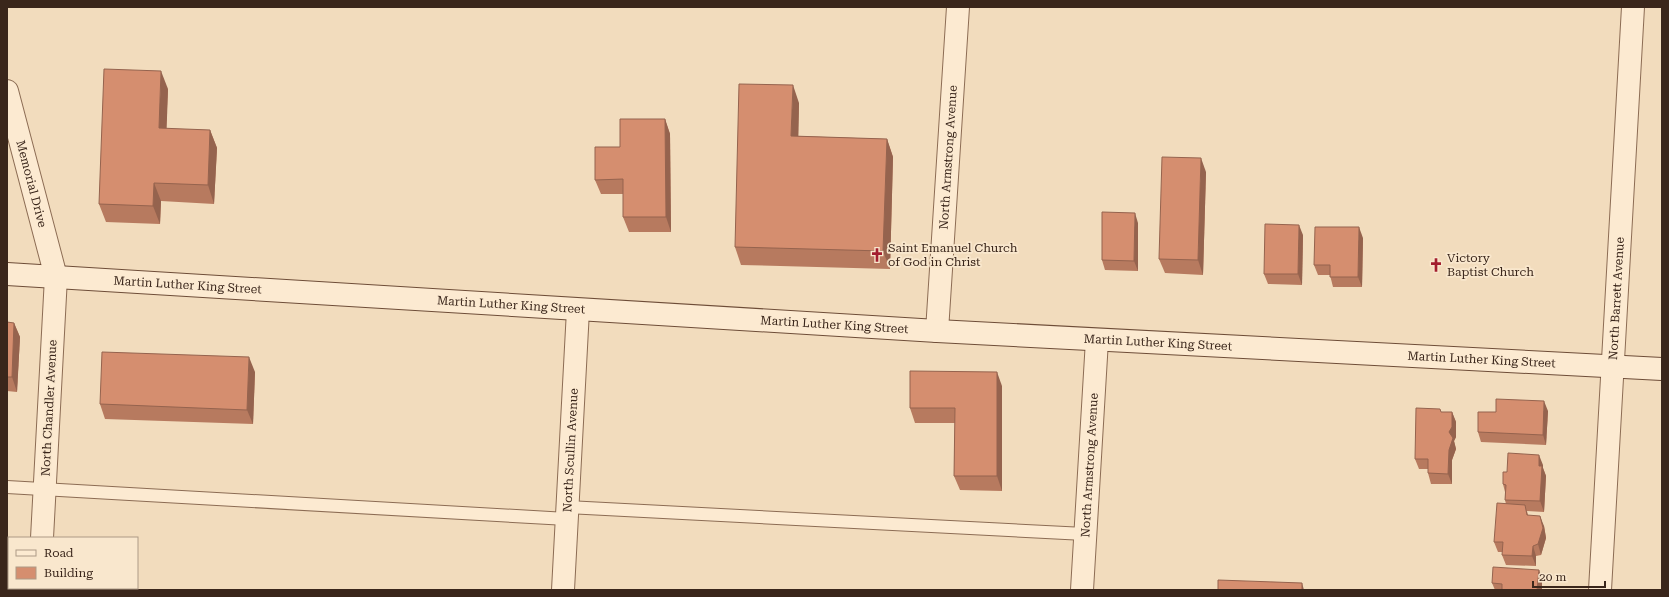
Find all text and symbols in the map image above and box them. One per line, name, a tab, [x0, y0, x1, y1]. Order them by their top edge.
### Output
street label: North Armstrong Avenue	[937, 84, 960, 230]
street label: Memorial Drive	[13, 139, 50, 229]
street label: North Barrett Avenue	[1606, 236, 1627, 360]
place label: Saint Emanuel Church of God in Christ	[888, 241, 1018, 269]
church icon: Saint Emanuel Church of God in Christ	[869, 247, 885, 263]
place label: Victory Baptist Church	[1447, 251, 1534, 279]
church icon: Victory Baptist Church	[1428, 257, 1444, 273]
street label: Martin Luther King Street	[113, 274, 263, 297]
street label: Martin Luther King Street	[437, 293, 586, 316]
street label: Martin Luther King Street	[760, 313, 910, 336]
street label: Martin Luther King Street	[1083, 332, 1233, 353]
street label: North Chandler Avenue	[38, 339, 60, 477]
street label: Martin Luther King Street	[1407, 349, 1557, 370]
street label: North Scullin Avenue	[560, 387, 581, 513]
street label: North Armstrong Avenue	[1078, 392, 1101, 538]
legend	[8, 537, 138, 589]
text: Road	[44, 546, 74, 560]
scale bar	[1533, 563, 1605, 589]
text: Building	[44, 566, 93, 580]
text: 20 m	[1539, 570, 1566, 584]

